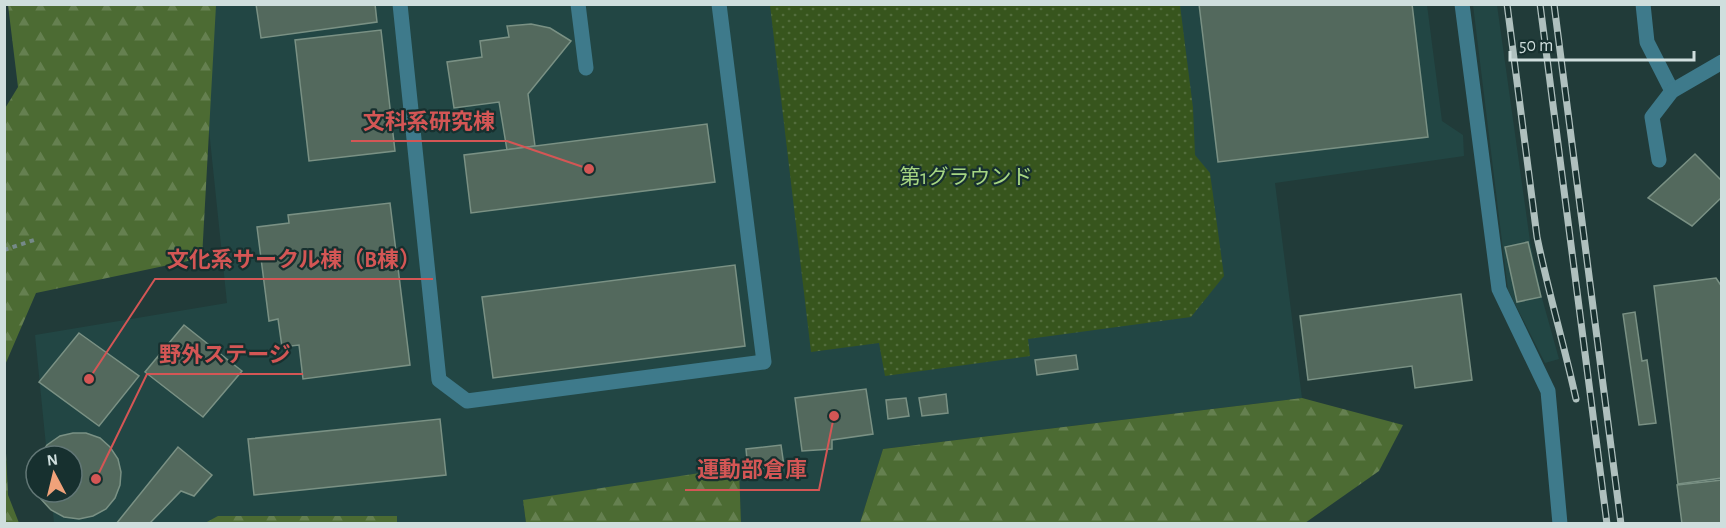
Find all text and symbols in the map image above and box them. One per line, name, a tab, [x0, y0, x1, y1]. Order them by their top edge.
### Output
scale bar	[1510, 24, 1694, 62]
text: 50 m	[1519, 37, 1553, 55]
callout: 文科系研究棟	[351, 101, 507, 141]
text: 文科系研究棟	[363, 110, 495, 133]
park label: 第1グラウンド	[899, 166, 1033, 188]
callout: 文化系サークル棟（B棟）	[155, 239, 433, 279]
text: 文化系サークル棟（B棟）	[167, 248, 421, 271]
callout: 野外ステージ	[147, 334, 303, 374]
text: 野外ステージ	[159, 343, 291, 366]
north arrow	[24, 444, 84, 504]
callout: 運動部倉庫	[685, 450, 819, 490]
text: N	[46, 451, 59, 469]
text: 運動部倉庫	[697, 458, 807, 481]

